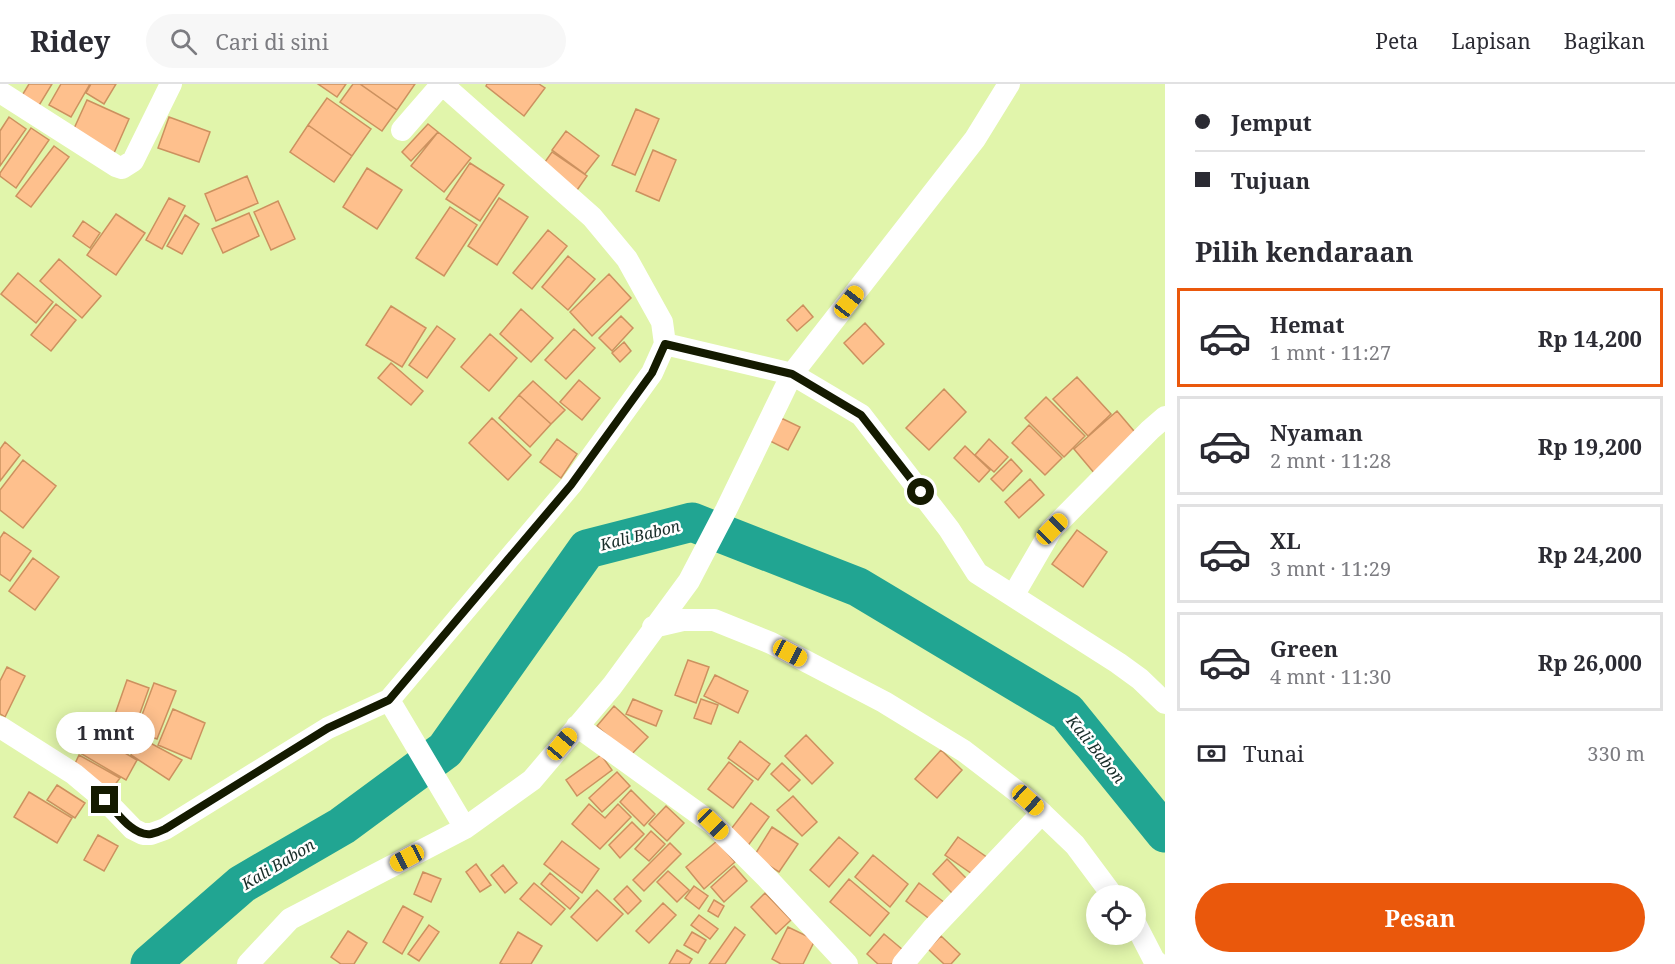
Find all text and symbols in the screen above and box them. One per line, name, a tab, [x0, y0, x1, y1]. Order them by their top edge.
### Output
search box	[146, 14, 566, 68]
text: Ridey	[30, 22, 110, 60]
icon: search	[167, 25, 200, 58]
text: Cari di sini	[215, 26, 329, 56]
text: Peta	[1375, 27, 1418, 55]
text: Lapisan	[1451, 27, 1531, 55]
text: Bagikan	[1564, 27, 1645, 55]
text: Jemput	[1231, 107, 1312, 137]
text: Tujuan	[1231, 165, 1310, 195]
text: Pilih kendaraan	[1195, 233, 1414, 270]
car	[831, 282, 867, 322]
text: Hemat	[1270, 309, 1344, 339]
icon: car	[1198, 311, 1252, 365]
text: Rp 14,200	[1538, 323, 1642, 353]
text: 1 mnt · 11:27	[1270, 339, 1391, 366]
text: Nyaman	[1270, 417, 1363, 447]
icon: car	[1198, 419, 1252, 473]
text: Rp 19,200	[1538, 431, 1642, 461]
text: 2 mnt · 11:28	[1270, 447, 1391, 474]
route start	[907, 478, 934, 505]
car	[1033, 510, 1071, 548]
water label: Kali Babon	[597, 514, 683, 556]
text: XL	[1270, 525, 1301, 555]
icon: car	[1198, 527, 1252, 581]
text: Rp 24,200	[1538, 539, 1642, 569]
text: 3 mnt · 11:29	[1270, 555, 1391, 582]
text: Green	[1270, 633, 1338, 663]
icon: car	[1198, 635, 1252, 689]
car	[770, 637, 810, 669]
text: Rp 26,000	[1538, 647, 1642, 677]
text: 4 mnt · 11:30	[1270, 663, 1391, 690]
water label: Kali Babon	[1061, 709, 1131, 788]
callout: 1 mnt	[56, 713, 154, 755]
text: 1 mnt	[77, 719, 134, 746]
car	[544, 724, 580, 764]
icon: cash	[1195, 737, 1228, 770]
text: Tunai	[1243, 738, 1304, 768]
text: 330 m	[1587, 740, 1645, 767]
car	[1009, 781, 1047, 819]
route end	[91, 786, 118, 813]
car	[694, 805, 732, 843]
water label: Kali Babon	[236, 833, 319, 895]
car	[387, 842, 427, 874]
button: Pesan	[1195, 883, 1645, 952]
map controls	[1086, 885, 1146, 945]
button: locate	[1086, 885, 1146, 945]

